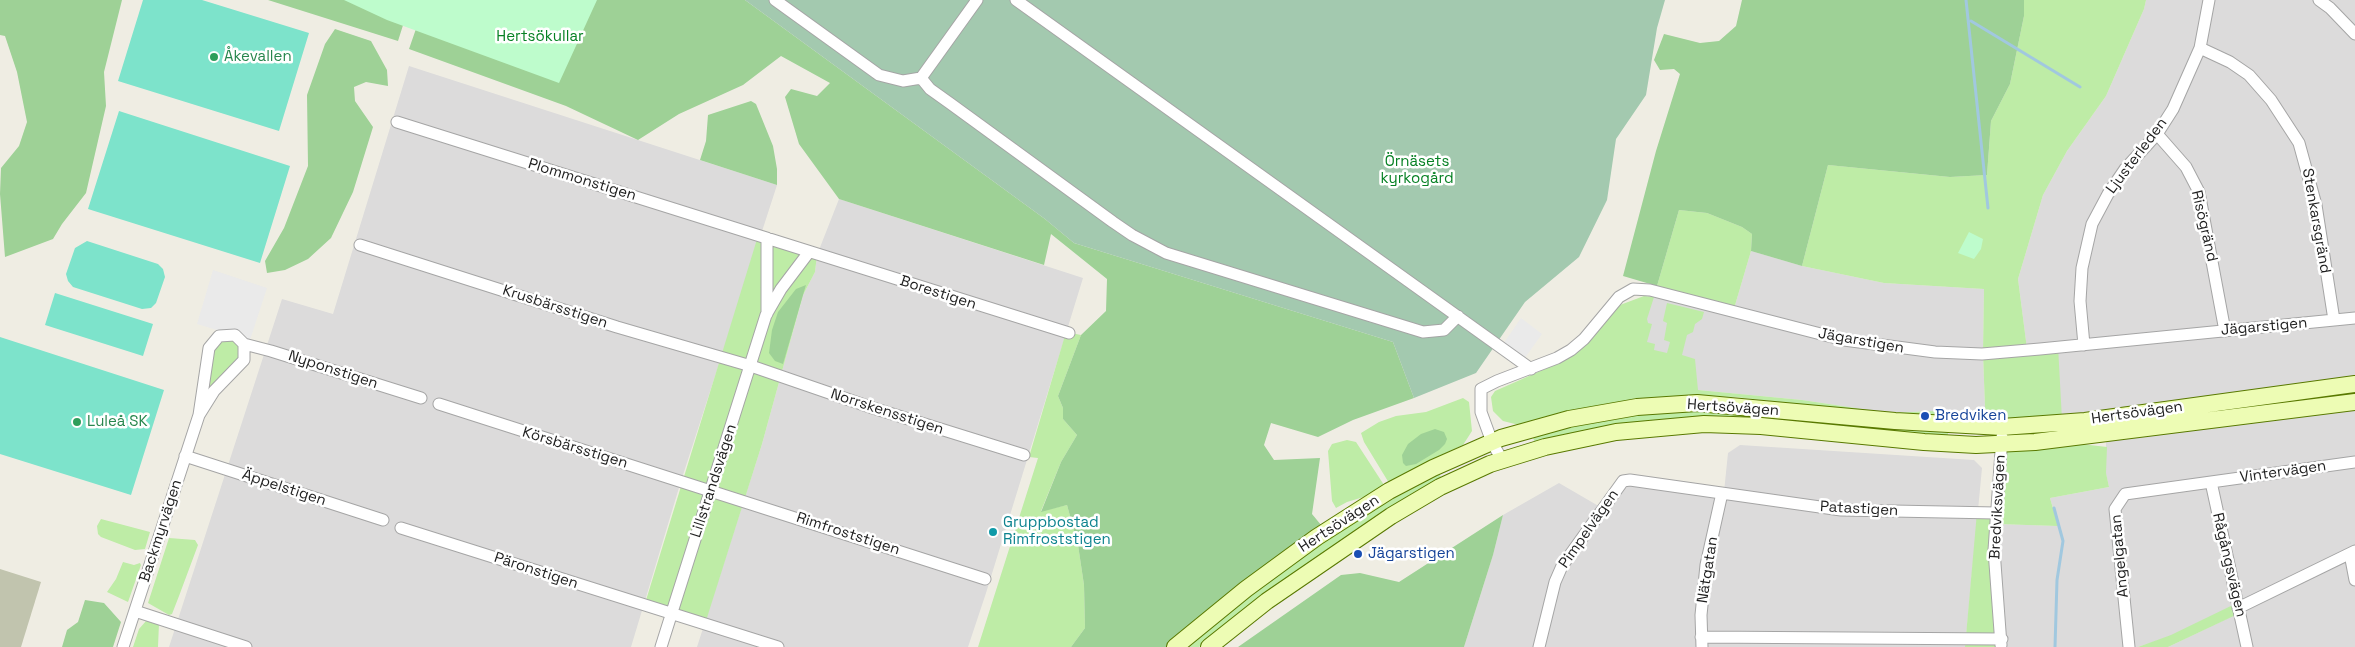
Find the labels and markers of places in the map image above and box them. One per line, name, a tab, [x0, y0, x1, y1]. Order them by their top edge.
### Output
place label: Åkevallen	[224, 48, 292, 66]
marker: Åkevallen	[208, 51, 220, 63]
place label: Bredviken	[1935, 407, 2006, 425]
marker: Bredviken	[1919, 410, 1931, 422]
place label: Luleå SK	[87, 413, 148, 431]
marker: Luleå SK	[71, 416, 83, 428]
place label: Gruppbostad Rimfroststigen	[1003, 514, 1111, 549]
marker: Gruppbostad Rimfroststigen	[987, 526, 999, 538]
place label: Jägarstigen	[1368, 545, 1455, 563]
marker: Jägarstigen	[1352, 548, 1364, 560]

